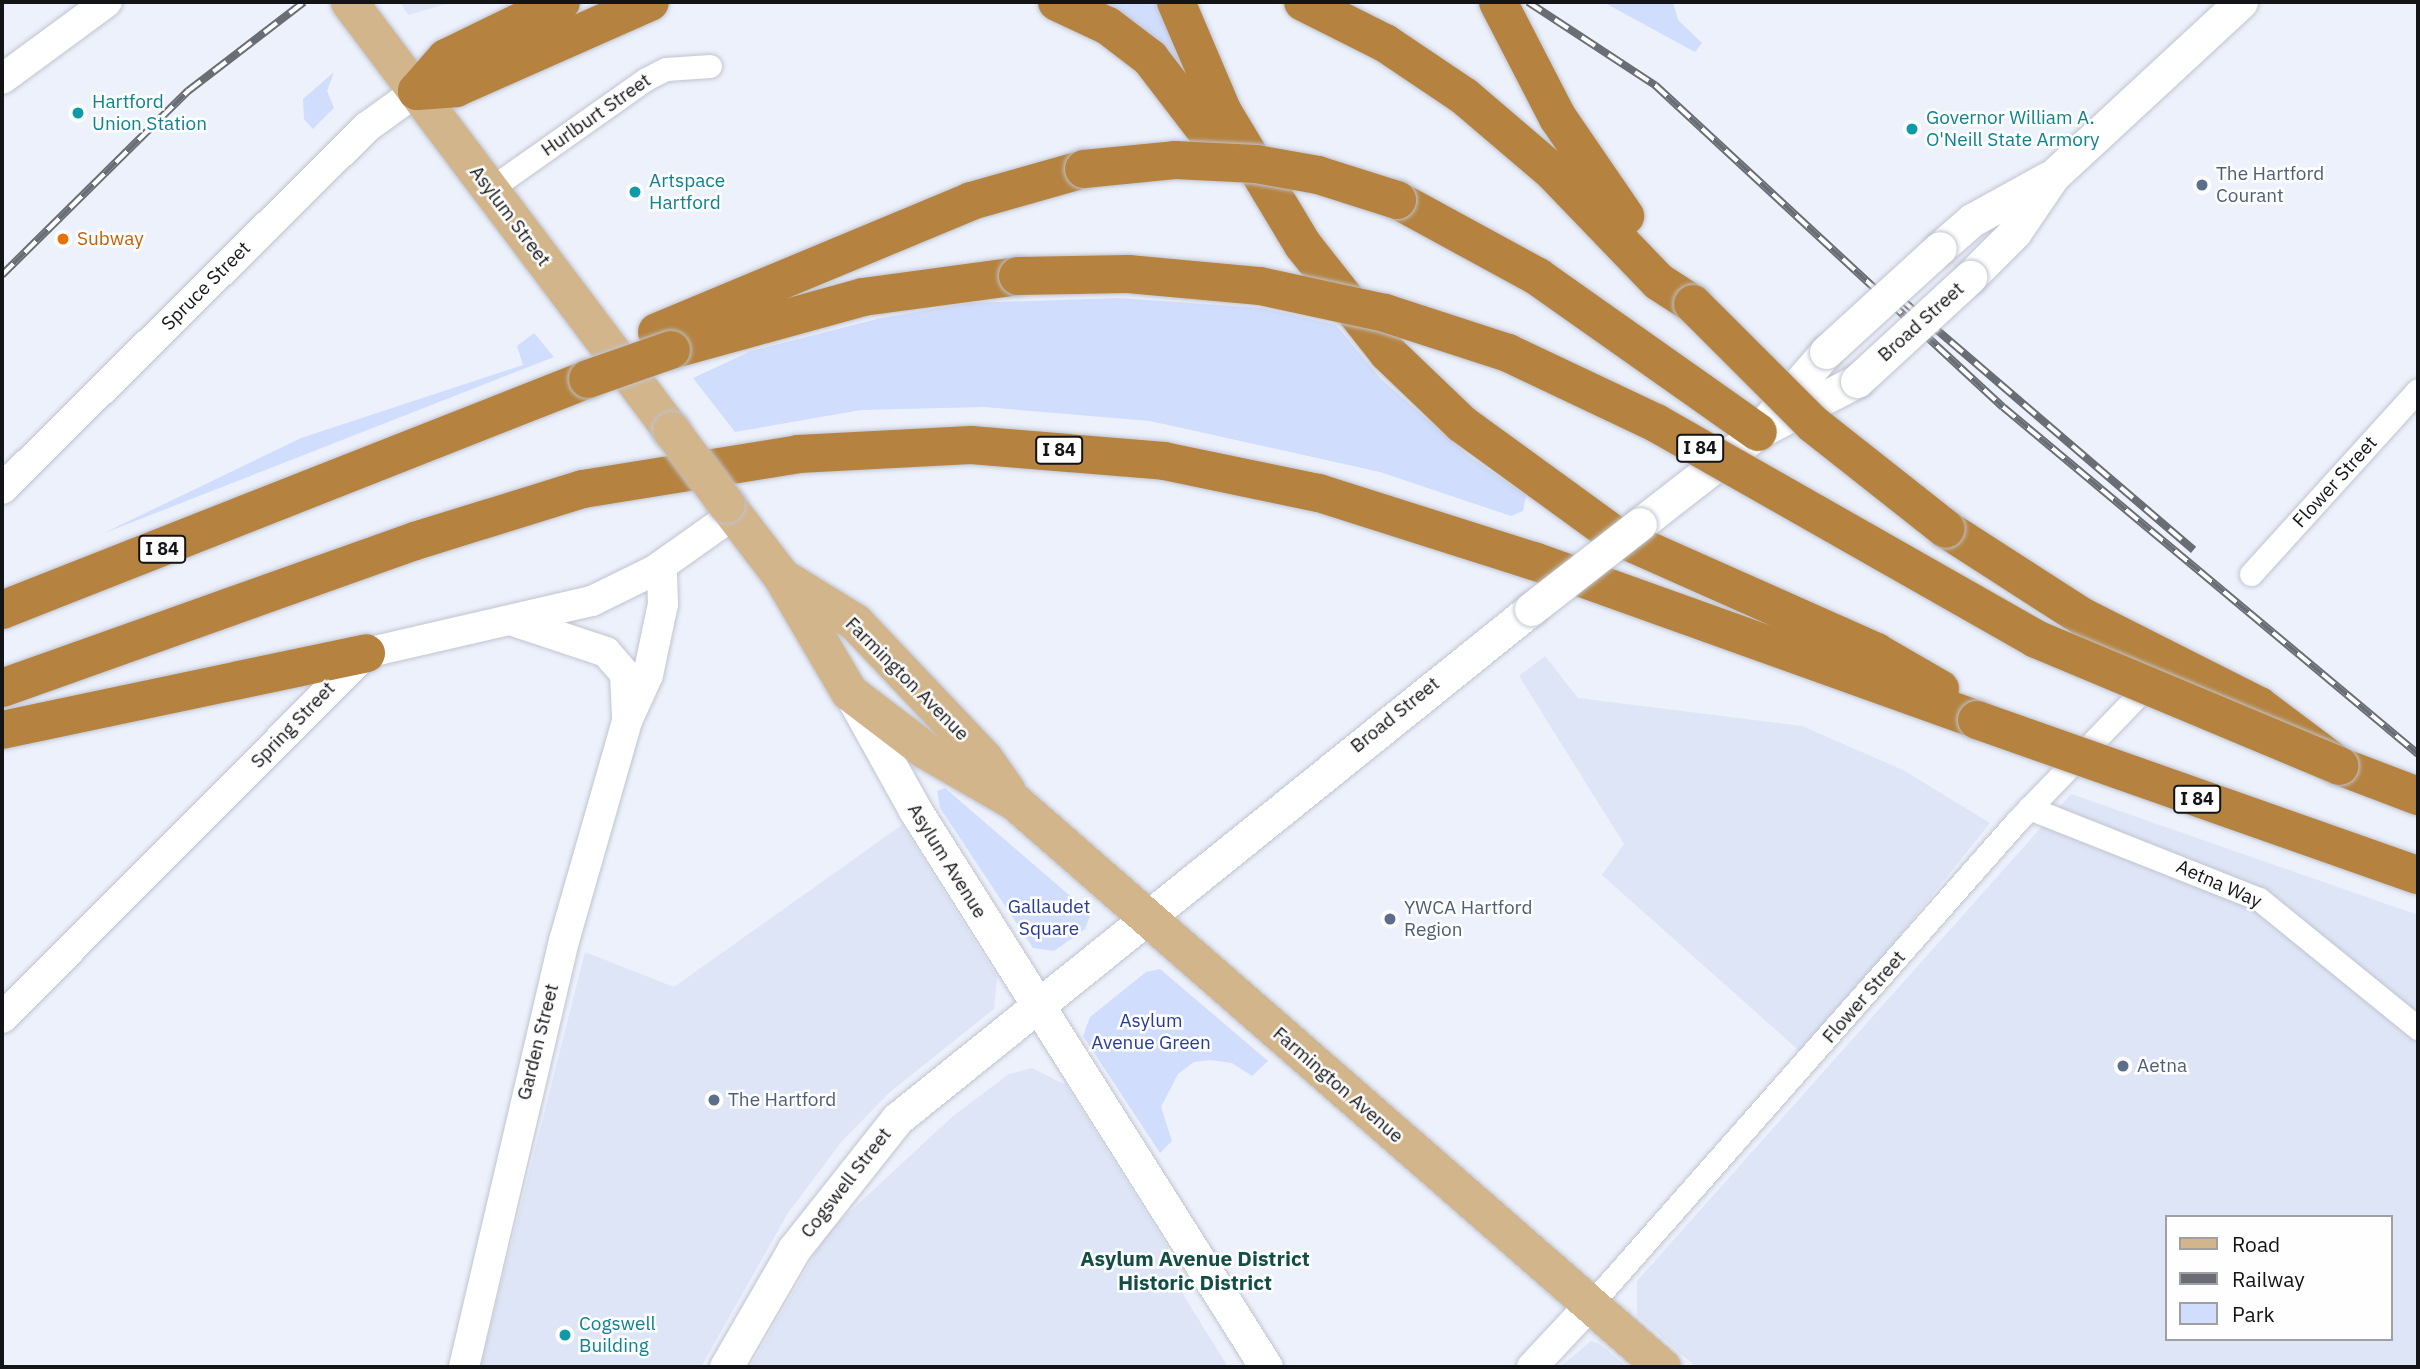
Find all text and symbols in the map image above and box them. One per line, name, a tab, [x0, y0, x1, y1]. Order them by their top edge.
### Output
street label: Hurlburt Street	[537, 69, 655, 161]
place label: Hartford Union Station	[92, 91, 207, 135]
marker: Hartford Union Station	[70, 105, 86, 121]
place label: Governor William A. O'Neill State Armory	[1926, 107, 2100, 151]
marker: Governor William A. O'Neill State Armory	[1904, 121, 1920, 137]
street label: Asylum Street	[465, 161, 555, 271]
place label: The Hartford Courant	[2216, 163, 2324, 207]
place label: Artspace Hartford	[649, 170, 725, 214]
marker: The Hartford Courant	[2194, 177, 2210, 193]
marker: Artspace Hartford	[627, 184, 643, 200]
place label: Subway	[77, 228, 144, 250]
marker: Subway	[55, 231, 71, 247]
street label: Spruce Street	[157, 237, 255, 335]
street label: Broad Street	[1873, 277, 1969, 367]
street label: Flower Street	[2288, 432, 2382, 532]
road number: I 84	[1676, 434, 1724, 462]
road number: I 84	[1034, 436, 1084, 464]
road number: I 84	[138, 534, 186, 564]
street label: Farmington Avenue	[841, 613, 973, 745]
street label: Broad Street	[1346, 672, 1444, 758]
street label: Spring Street	[246, 677, 340, 773]
road number: I 84	[2172, 784, 2222, 814]
street label: Asylum Avenue	[903, 799, 991, 923]
street label: Aetna Way	[2173, 855, 2265, 913]
park label: Gallaudet Square	[1008, 896, 1090, 940]
place label: YWCA Hartford Region	[1404, 897, 1532, 941]
marker: YWCA Hartford Region	[1382, 911, 1398, 927]
street label: Flower Street	[1818, 946, 1910, 1048]
street label: Garden Street	[513, 981, 563, 1103]
park label: Asylum Avenue Green	[1091, 1010, 1211, 1054]
street label: Farmington Avenue	[1268, 1022, 1408, 1148]
place label: Aetna	[2137, 1055, 2187, 1077]
marker: Aetna	[2115, 1058, 2131, 1074]
place label: The Hartford	[728, 1089, 836, 1111]
marker: The Hartford	[706, 1092, 722, 1108]
street label: Cogswell Street	[796, 1123, 896, 1243]
legend	[2164, 1215, 2392, 1341]
text: Road	[2232, 1230, 2280, 1258]
district label: Asylum Avenue District Historic District	[1080, 1245, 1310, 1295]
text: Railway	[2232, 1265, 2305, 1293]
text: Park	[2232, 1300, 2275, 1328]
place label: Cogswell Building	[579, 1313, 656, 1357]
marker: Cogswell Building	[557, 1327, 573, 1343]

